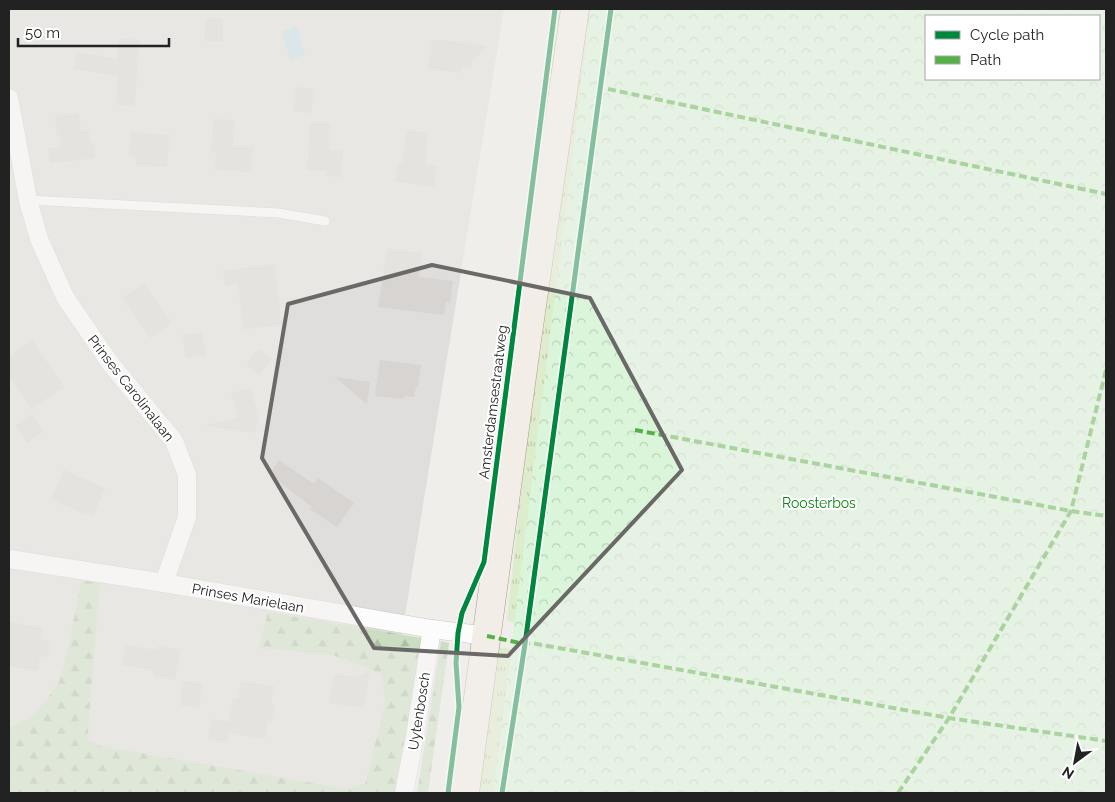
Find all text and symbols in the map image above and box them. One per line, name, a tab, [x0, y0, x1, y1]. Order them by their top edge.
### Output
scale bar	[18, 15, 169, 47]
legend	[925, 15, 1100, 80]
text: 50 m	[25, 24, 60, 42]
text: Cycle path	[970, 26, 1044, 44]
text: Path	[970, 51, 1001, 69]
street label: Amsterdamsestraatweg	[476, 324, 510, 480]
street label: Prinses Carolinalaan	[85, 332, 177, 444]
park label: Roosterbos	[782, 495, 856, 511]
street label: Prinses Marielaan	[191, 580, 305, 616]
street label: Uytenbosch	[405, 671, 433, 751]
north arrow	[1050, 737, 1100, 787]
text: N	[1059, 763, 1077, 783]

